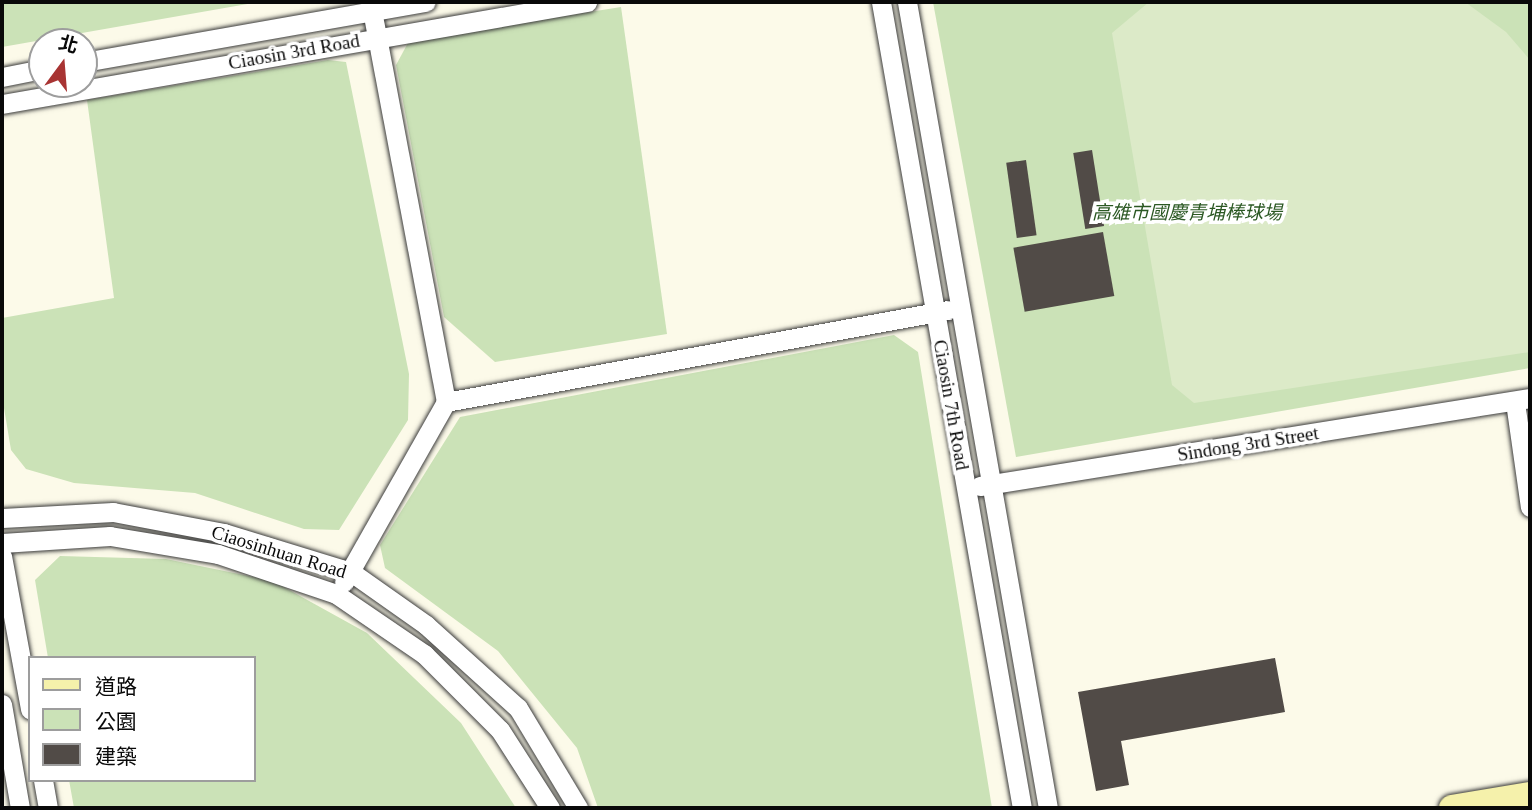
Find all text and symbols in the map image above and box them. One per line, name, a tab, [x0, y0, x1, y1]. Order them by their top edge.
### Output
north arrow	[28, 28, 98, 98]
street label: Ciaosin 3rd Road	[227, 29, 361, 75]
text: 北	[56, 32, 80, 57]
park label: 高雄市國慶青埔棒球場	[1092, 202, 1282, 224]
street label: Ciaosin 7th Road	[928, 338, 974, 472]
street label: Sindong 3rd Street	[1176, 422, 1320, 466]
street label: Ciaosinhuan Road	[209, 521, 349, 583]
legend	[28, 656, 256, 782]
text: 道路	[95, 675, 137, 699]
text: 公園	[95, 710, 137, 734]
text: 建築	[95, 745, 137, 769]

